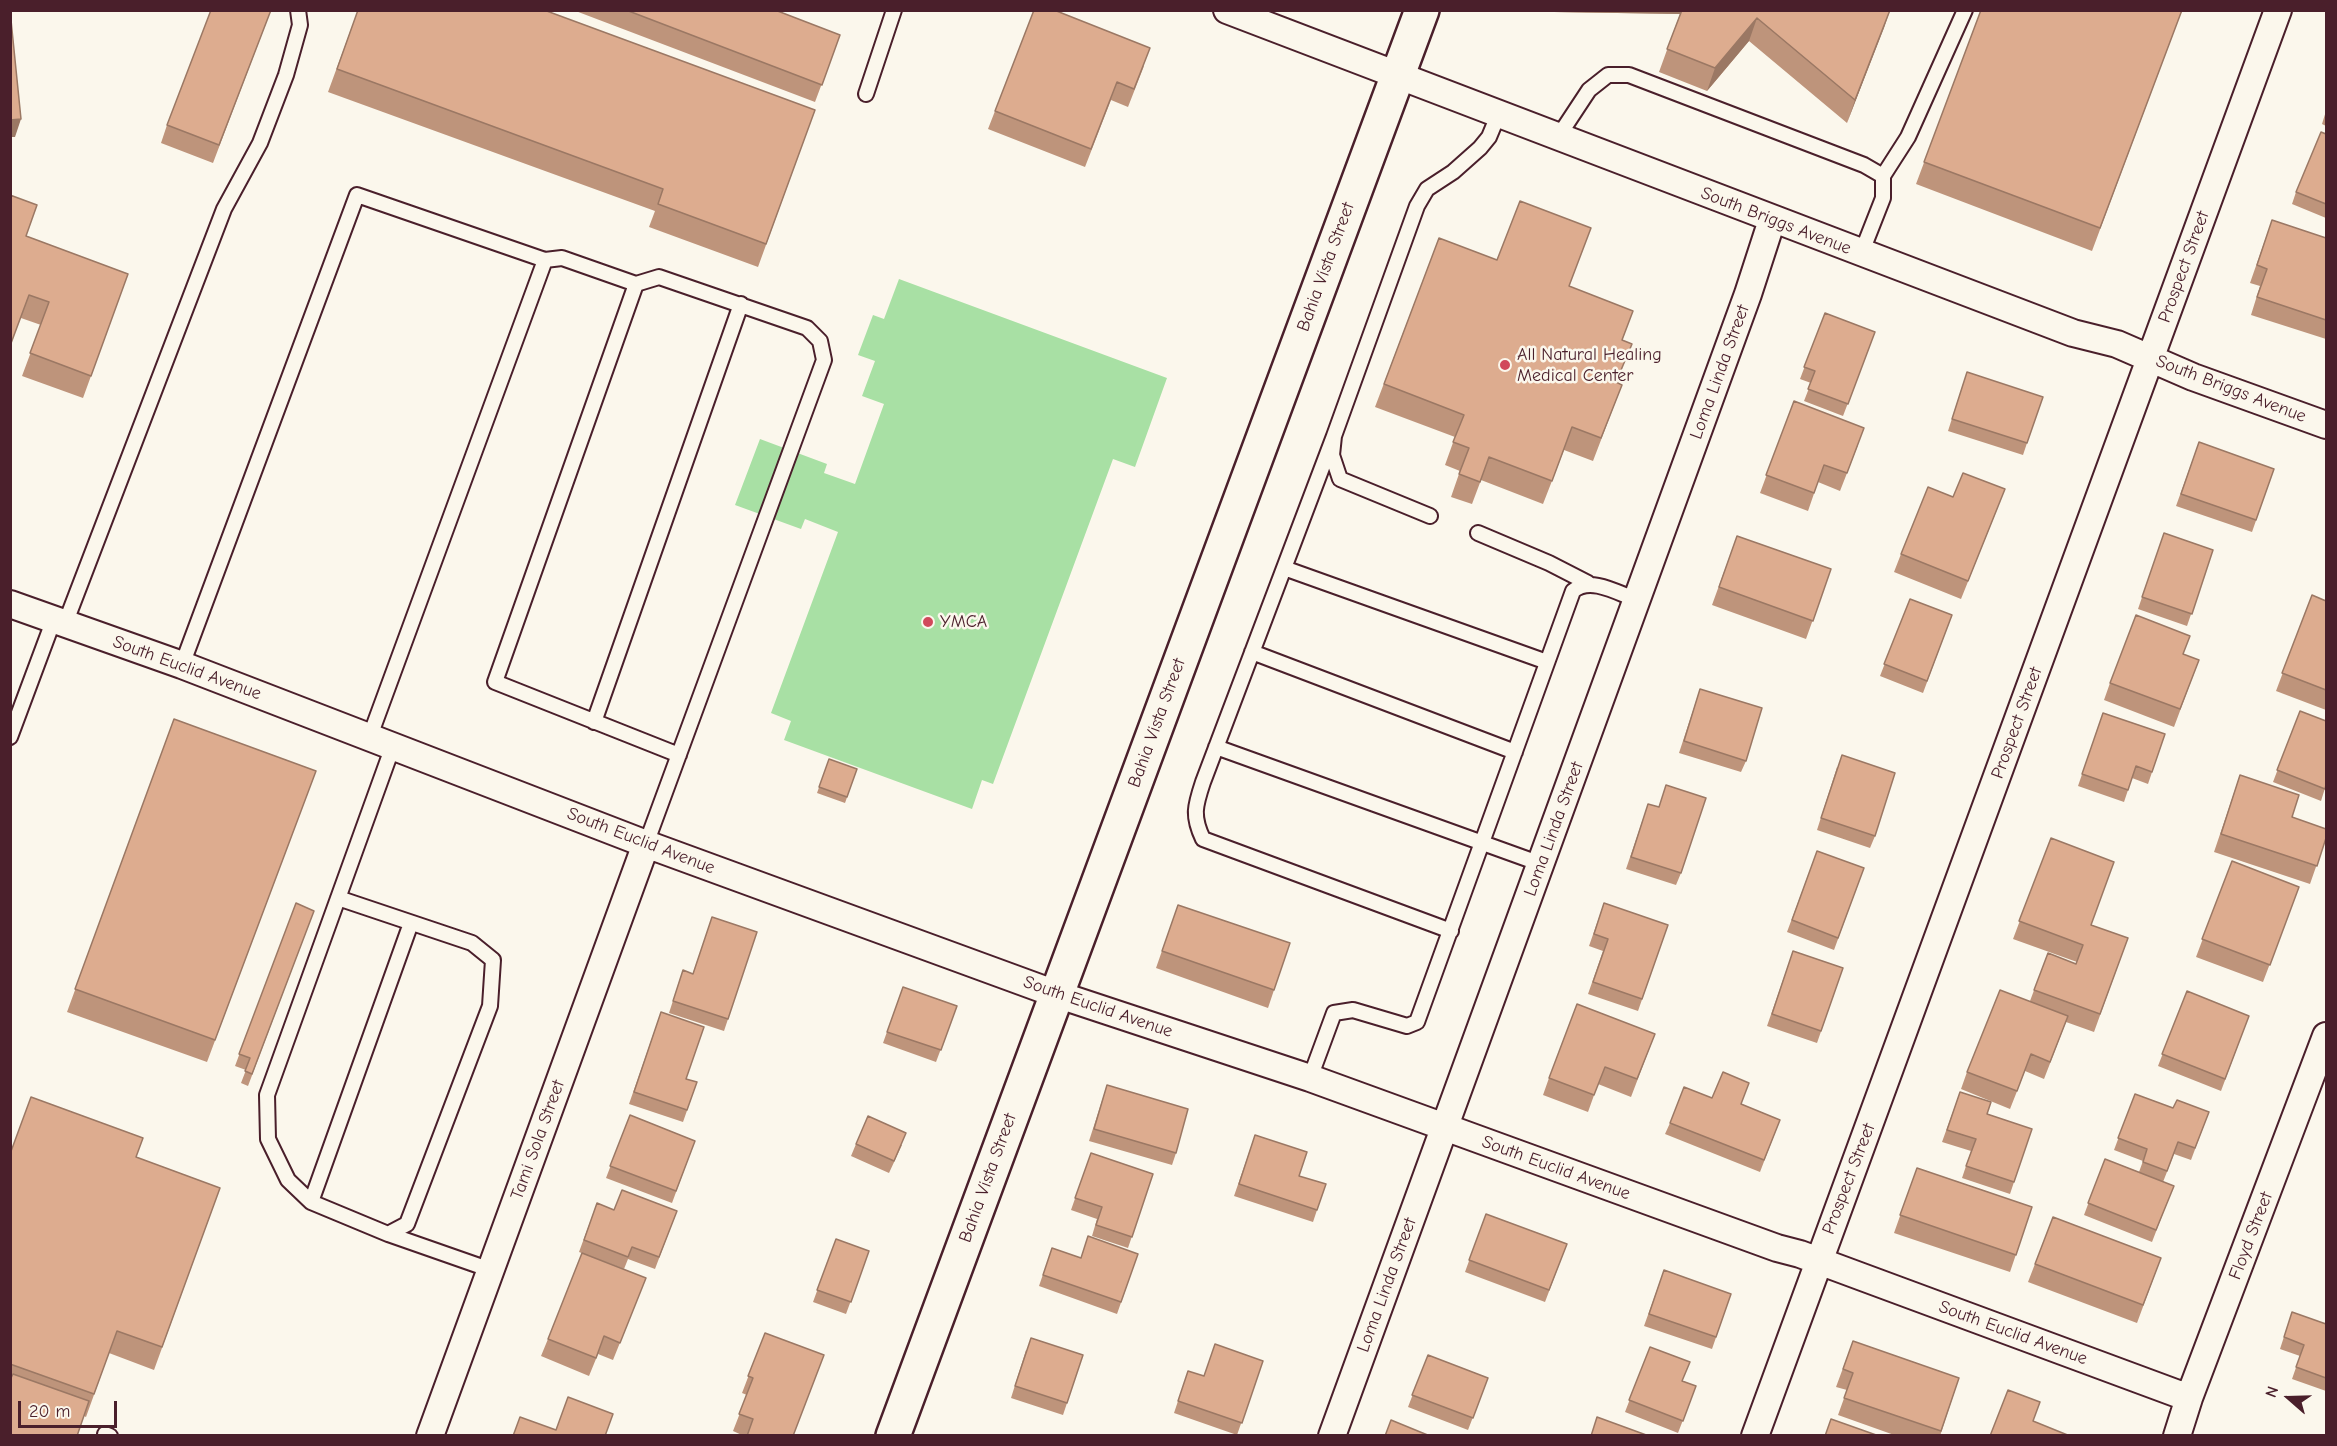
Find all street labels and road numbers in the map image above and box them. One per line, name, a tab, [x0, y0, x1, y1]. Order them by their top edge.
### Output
street label: South Briggs Avenue	[1698, 182, 1854, 260]
street label: Bahia Vista Street	[1293, 200, 1359, 334]
street label: Prospect Street	[2154, 208, 2214, 326]
street label: Loma Linda Street	[1686, 302, 1754, 442]
street label: South Briggs Avenue	[2153, 350, 2309, 428]
street label: South Euclid Avenue	[110, 631, 264, 705]
street label: Bahia Vista Street	[1124, 656, 1190, 790]
street label: Prospect Street	[1987, 664, 2047, 782]
street label: Loma Linda Street	[1520, 759, 1588, 899]
street label: South Euclid Avenue	[564, 803, 718, 879]
street label: South Euclid Avenue	[1020, 971, 1176, 1043]
street label: Tami Sola Street	[506, 1077, 570, 1203]
street label: Bahia Vista Street	[955, 1111, 1021, 1245]
street label: Prospect Street	[1818, 1120, 1880, 1238]
street label: South Euclid Avenue	[1479, 1131, 1633, 1205]
street label: Floyd Street	[2224, 1189, 2278, 1283]
street label: Loma Linda Street	[1353, 1215, 1421, 1355]
street label: South Euclid Avenue	[1936, 1296, 2090, 1370]

